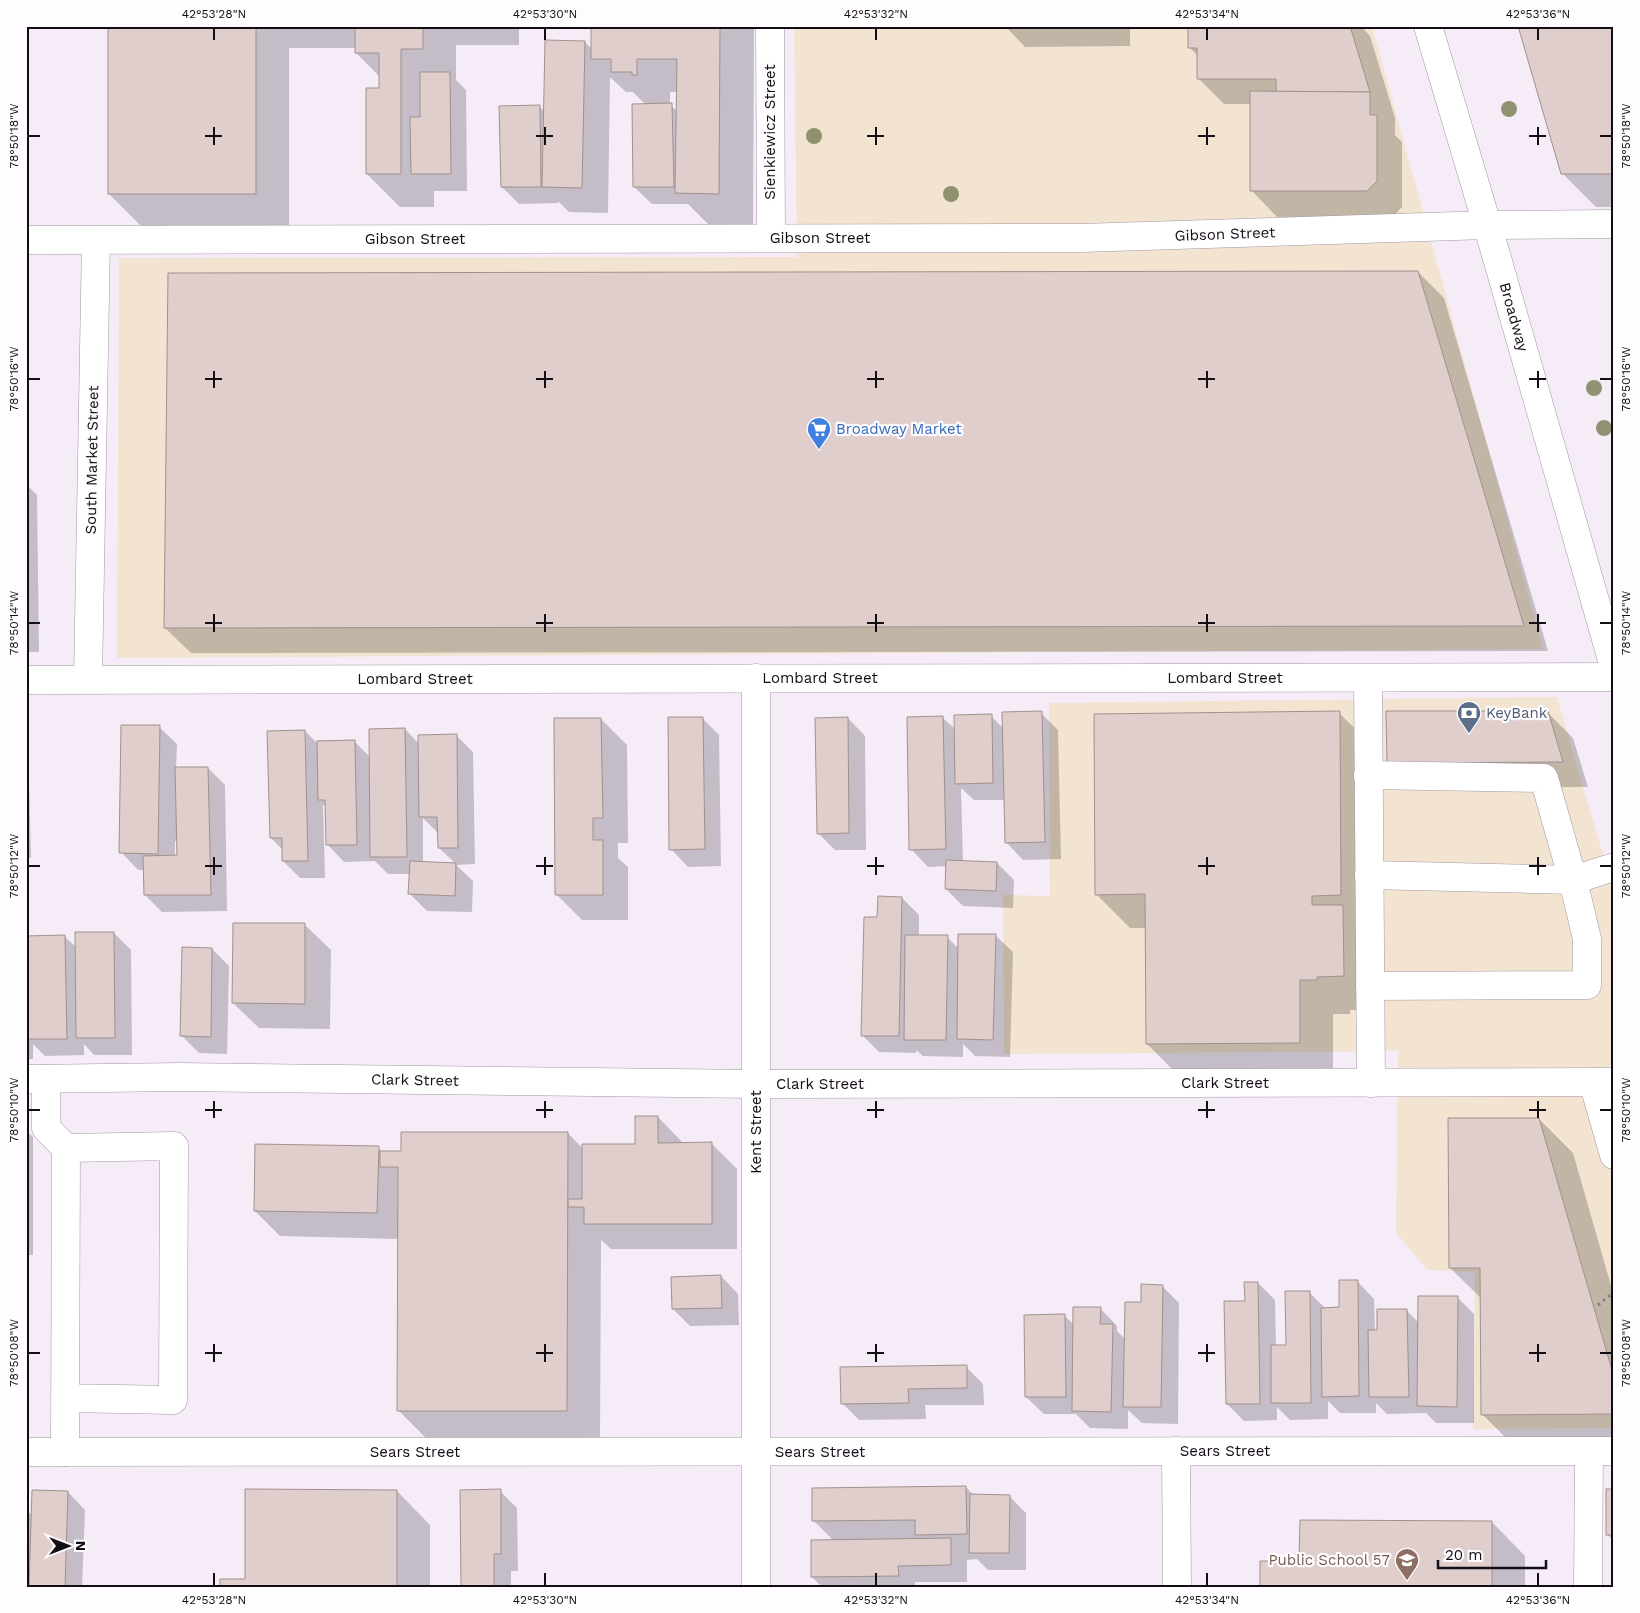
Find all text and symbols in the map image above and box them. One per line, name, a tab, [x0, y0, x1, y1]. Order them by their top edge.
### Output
text: 42°53'28"N	[182, 7, 246, 21]
text: 42°53'30"N	[513, 7, 577, 21]
text: 42°53'32"N	[844, 7, 908, 21]
text: 42°53'34"N	[1175, 7, 1239, 21]
text: 42°53'36"N	[1506, 7, 1570, 21]
street label: Sienkiewicz Street	[761, 63, 779, 200]
text: 78°50'18"W	[7, 103, 21, 169]
text: 78°50'18"W	[1619, 103, 1633, 169]
street label: Gibson Street	[1174, 223, 1276, 245]
street label: Gibson Street	[770, 229, 871, 247]
street label: Gibson Street	[365, 230, 466, 248]
street label: Broadway	[1496, 281, 1532, 354]
text: 78°50'16"W	[7, 346, 21, 412]
text: 78°50'16"W	[1619, 346, 1633, 412]
street label: South Market Street	[82, 385, 102, 535]
supermarket icon: Broadway Market	[806, 416, 832, 450]
place label: Broadway Market	[836, 420, 962, 438]
text: 78°50'14"W	[7, 590, 21, 655]
text: 78°50'14"W	[1619, 590, 1633, 655]
street label: Lombard Street	[762, 669, 878, 687]
street label: Lombard Street	[1167, 669, 1283, 687]
street label: Lombard Street	[357, 670, 473, 688]
bank icon: KeyBank	[1456, 700, 1482, 734]
place label: KeyBank	[1486, 704, 1548, 722]
text: 78°50'12"W	[7, 833, 21, 898]
text: 78°50'12"W	[1619, 833, 1633, 898]
street label: Clark Street	[371, 1070, 460, 1090]
street label: Clark Street	[1181, 1074, 1270, 1092]
street label: Clark Street	[776, 1075, 865, 1093]
text: 78°50'10"W	[7, 1077, 21, 1143]
text: 78°50'10"W	[1619, 1077, 1633, 1143]
street label: Kent Street	[747, 1089, 765, 1174]
text: 78°50'08"W	[7, 1319, 21, 1387]
text: 78°50'08"W	[1619, 1319, 1633, 1387]
street label: Sears Street	[1180, 1442, 1271, 1460]
street label: Sears Street	[370, 1443, 461, 1461]
street label: Sears Street	[775, 1443, 866, 1461]
north arrow	[42, 1520, 92, 1570]
scale bar	[1438, 1538, 1545, 1570]
text: N	[73, 1541, 89, 1551]
text: 20 m	[1445, 1546, 1483, 1564]
school or university icon: Public School 57	[1394, 1547, 1420, 1581]
place label: Public School 57	[1268, 1551, 1390, 1569]
text: 42°53'28"N	[182, 1593, 246, 1607]
text: 42°53'30"N	[513, 1593, 577, 1607]
text: 42°53'32"N	[844, 1593, 908, 1607]
text: 42°53'34"N	[1175, 1593, 1239, 1607]
text: 42°53'36"N	[1506, 1593, 1570, 1607]

